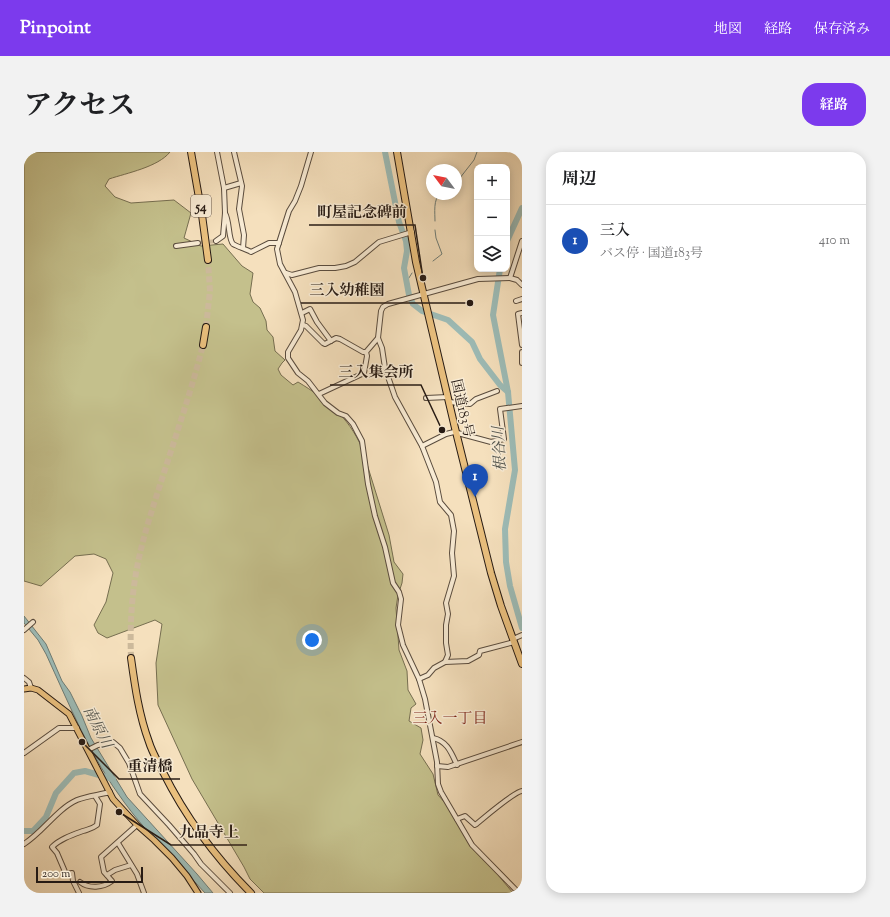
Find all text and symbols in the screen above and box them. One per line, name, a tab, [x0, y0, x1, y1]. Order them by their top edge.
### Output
text: Pinpoint	[20, 15, 91, 42]
text: 地図	[714, 20, 742, 40]
text: 経路	[764, 20, 792, 40]
text: 保存済み	[814, 20, 870, 40]
button: 経路	[802, 83, 866, 126]
text: アクセス	[24, 87, 135, 127]
north arrow	[426, 164, 462, 200]
map controls	[474, 164, 510, 272]
button: +	[474, 164, 510, 200]
text: 周辺	[562, 168, 596, 192]
road number: 54	[191, 195, 211, 217]
callout: 町屋記念碑前	[309, 198, 415, 225]
button: −	[474, 200, 510, 236]
text: 町屋記念碑前	[317, 203, 407, 224]
text: 三入	[600, 221, 630, 242]
text: 1	[573, 232, 577, 250]
text: 410 m	[819, 232, 850, 250]
button: layers	[474, 236, 510, 272]
text: バス停 · 国道183号	[600, 245, 703, 263]
callout: 三入幼稚園	[301, 276, 392, 303]
text: 三入幼稚園	[309, 281, 385, 302]
callout: 三入集会所	[330, 358, 421, 385]
text: 三入集会所	[338, 363, 414, 384]
street label: 国道183号	[445, 377, 477, 440]
water label: 根谷川	[489, 424, 512, 472]
pin: 1	[462, 464, 488, 497]
your location	[302, 630, 322, 650]
water label: 南原川	[77, 703, 117, 754]
district label: 三入一丁目	[412, 709, 488, 730]
callout: 重清橋	[119, 752, 180, 779]
text: 重清橋	[127, 757, 173, 778]
callout: 九品寺上	[171, 818, 247, 845]
text: 九品寺上	[179, 823, 239, 844]
scale bar	[36, 865, 143, 884]
text: 200 m	[42, 866, 70, 882]

